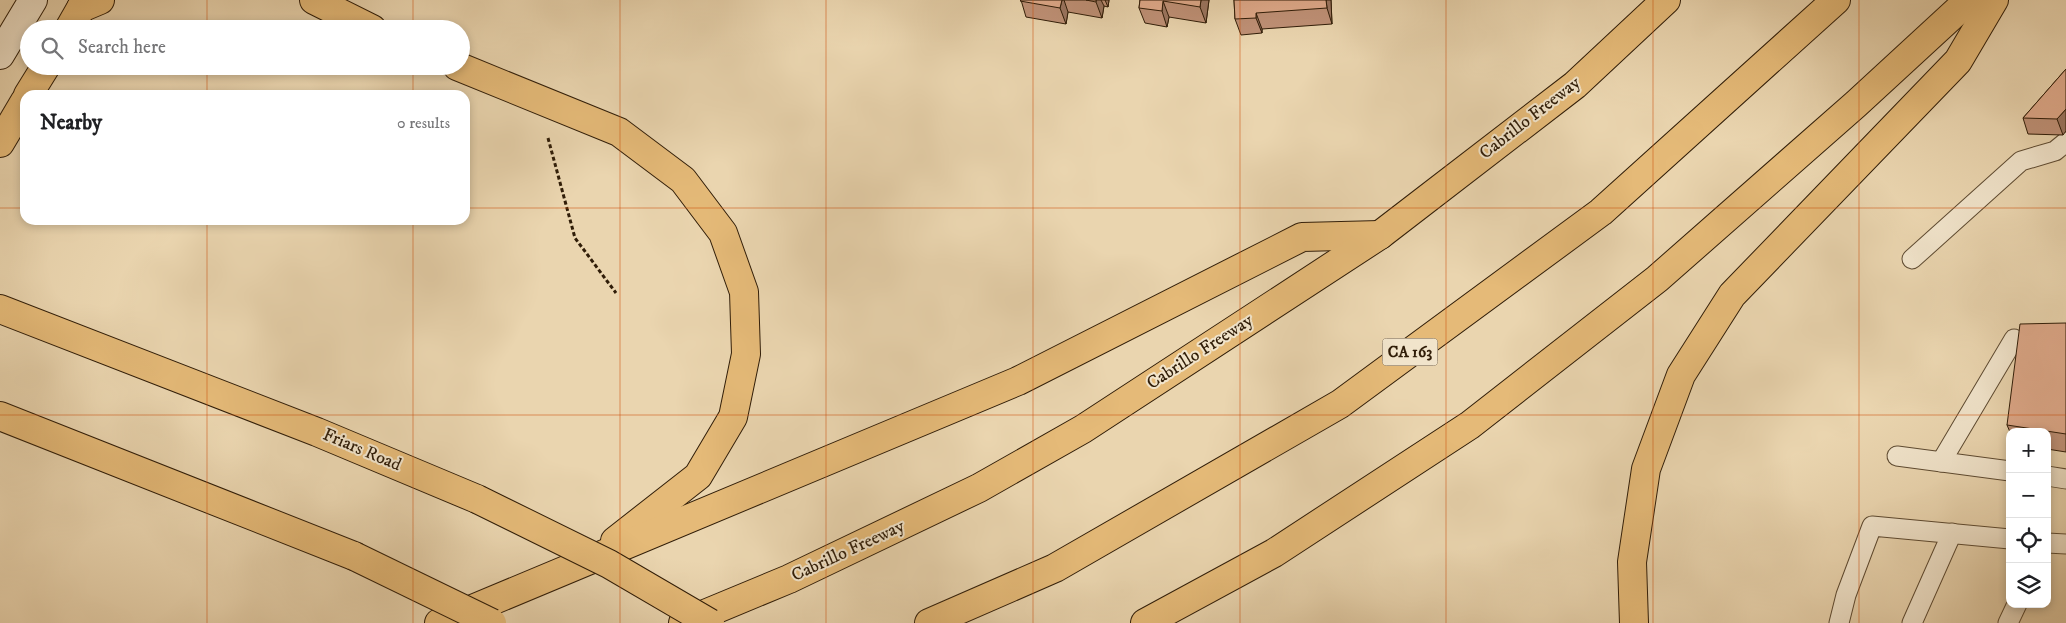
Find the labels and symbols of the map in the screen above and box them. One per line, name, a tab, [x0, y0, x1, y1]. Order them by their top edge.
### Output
street label: Cabrillo Freeway	[1475, 71, 1585, 164]
street label: Cabrillo Freeway	[1143, 309, 1258, 394]
road number: CA 163	[1382, 338, 1438, 366]
street label: Friars Road	[320, 424, 405, 476]
street label: Cabrillo Freeway	[788, 515, 908, 587]

